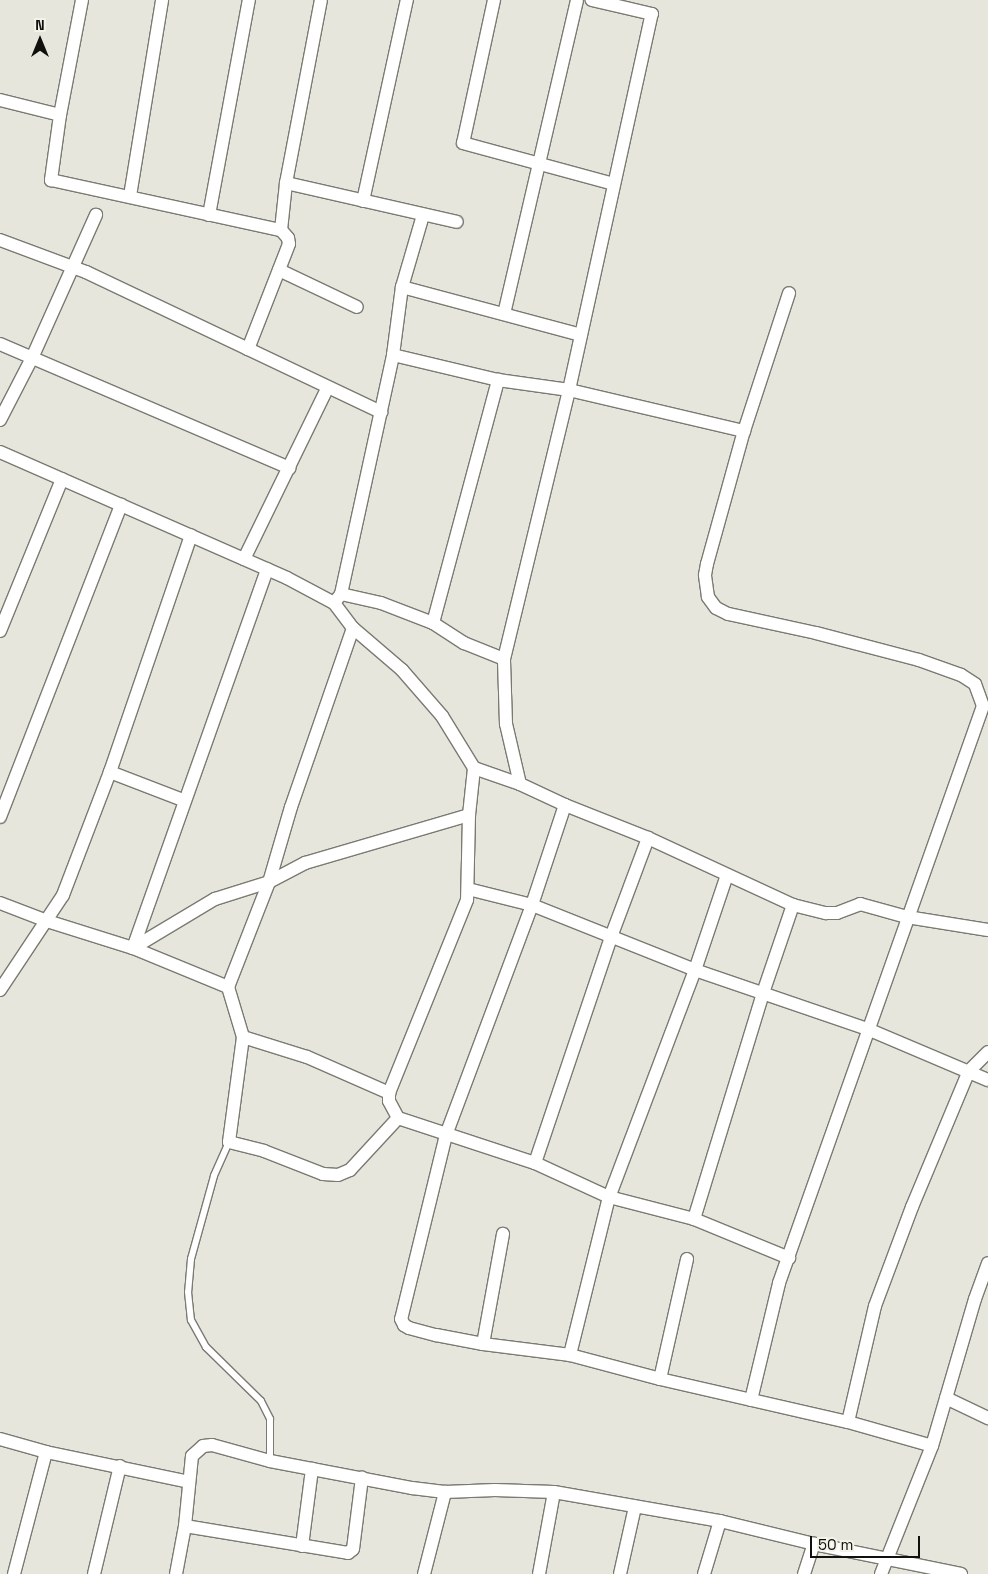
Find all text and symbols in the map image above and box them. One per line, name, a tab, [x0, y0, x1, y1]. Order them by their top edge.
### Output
north arrow	[15, 15, 65, 65]
text: N	[35, 16, 45, 34]
scale bar	[813, 1526, 923, 1558]
text: 50 m	[818, 1535, 853, 1554]

